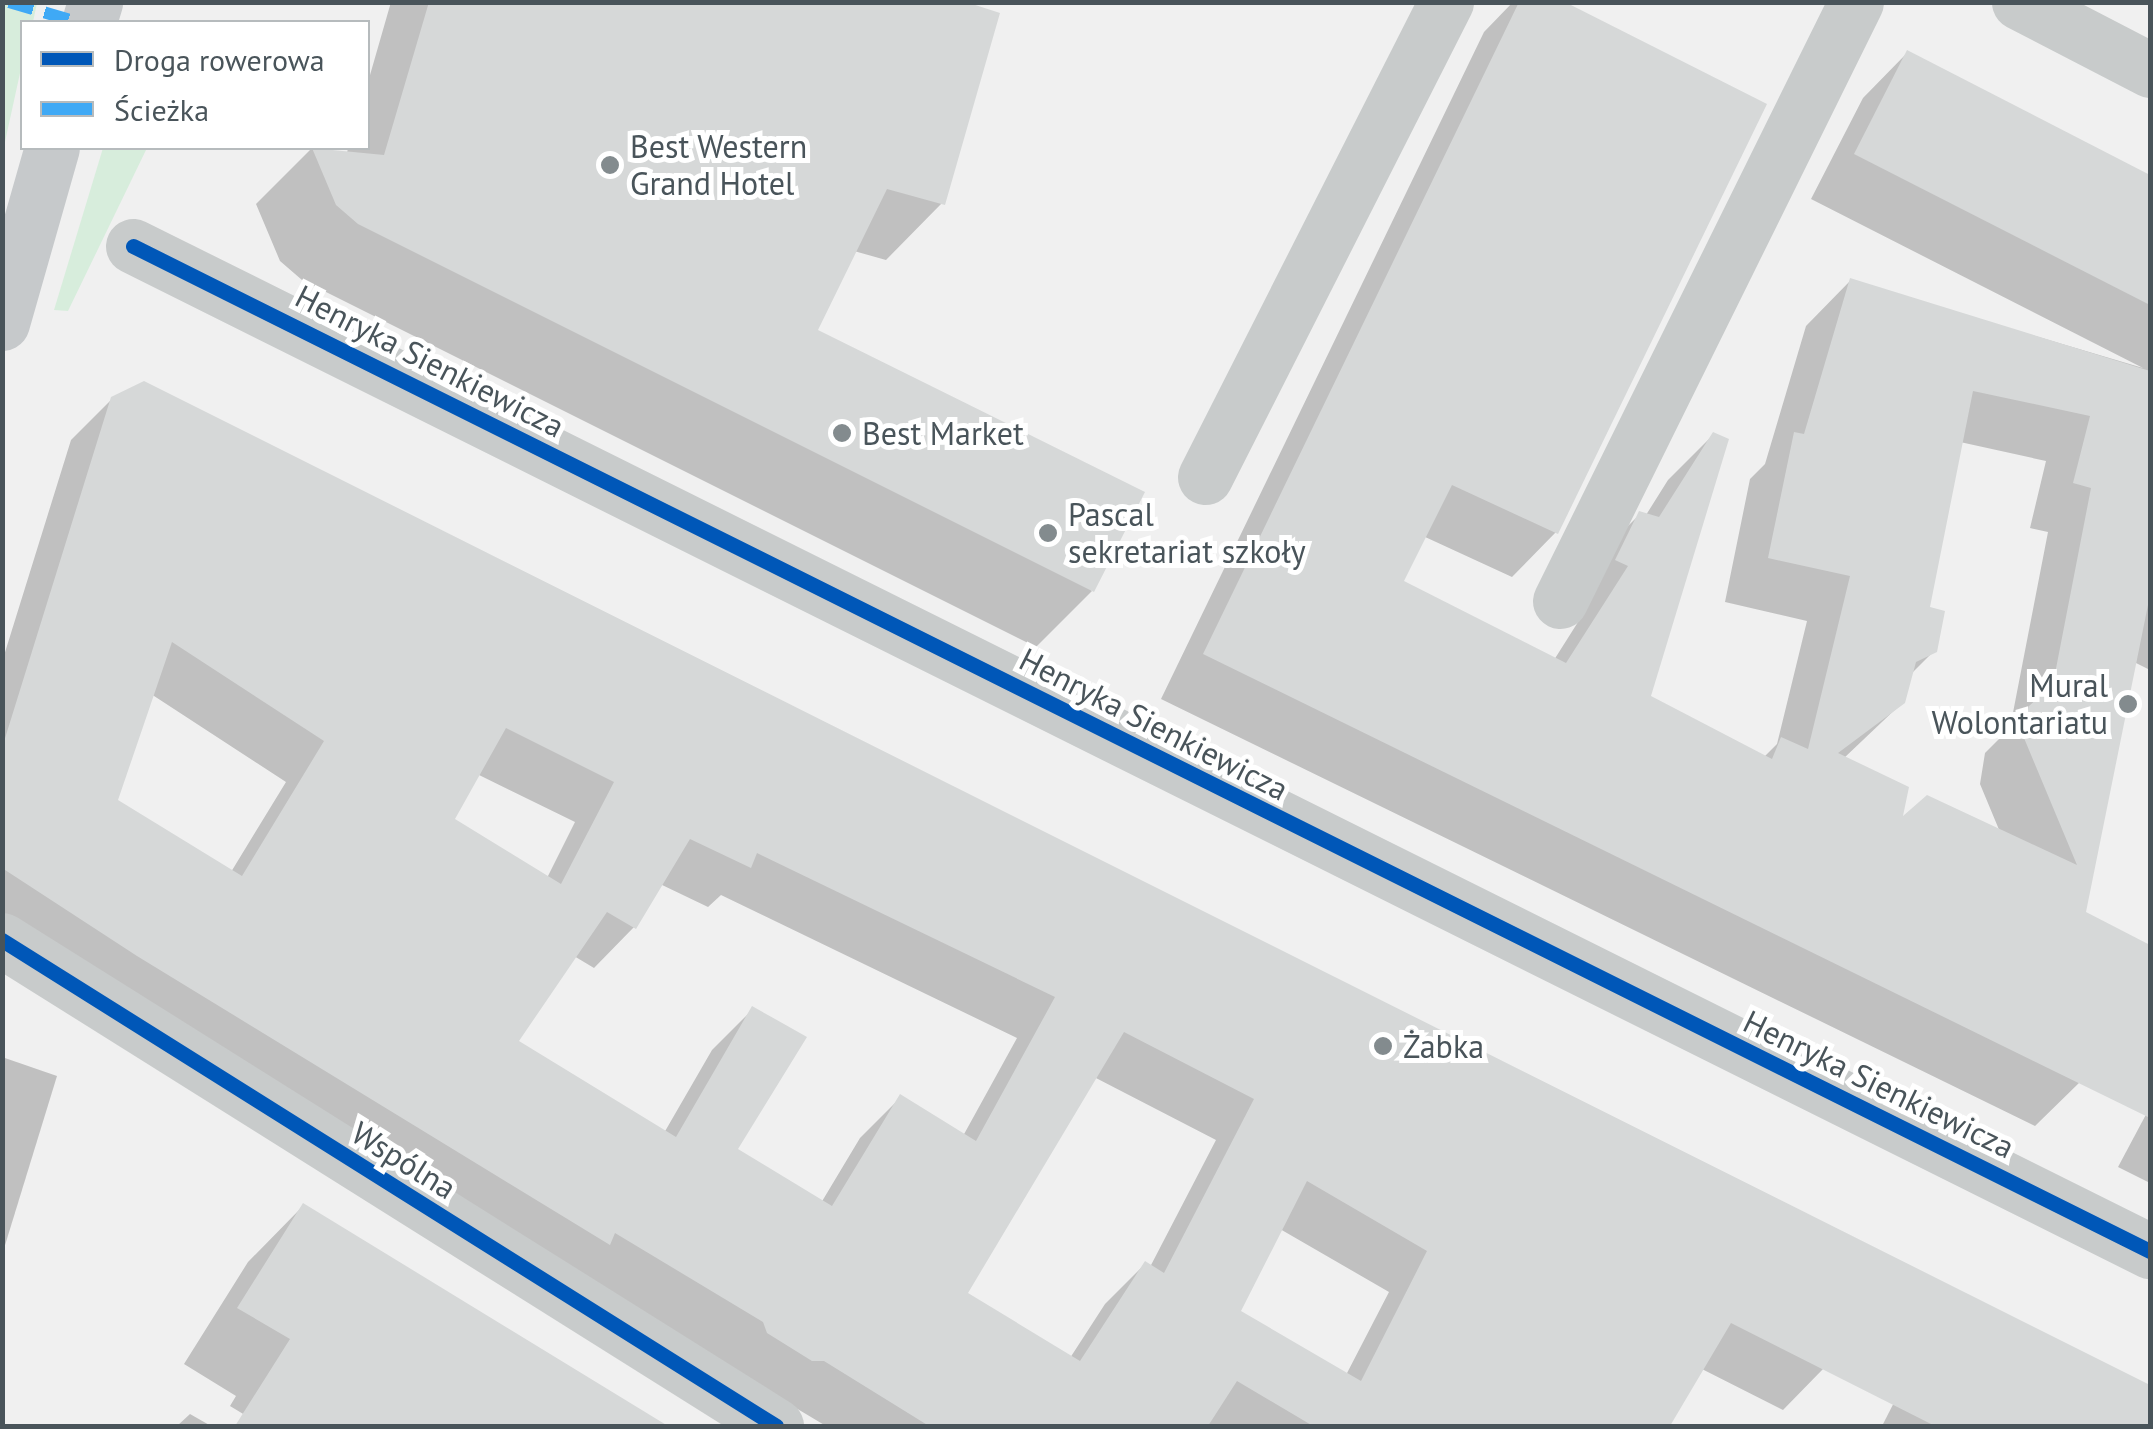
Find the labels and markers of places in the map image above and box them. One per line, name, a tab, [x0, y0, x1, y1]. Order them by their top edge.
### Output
place label: Best Western Grand Hotel	[630, 128, 808, 203]
marker: Best Western Grand Hotel	[599, 154, 621, 176]
place label: Best Market	[862, 414, 1024, 452]
marker: Best Market	[831, 422, 853, 444]
place label: Pascal sekretariat szkoły	[1068, 496, 1306, 571]
marker: Pascal sekretariat szkoły	[1037, 522, 1059, 544]
place label: Mural Wolontariatu	[1932, 667, 2108, 742]
marker: Mural Wolontariatu	[2117, 693, 2139, 715]
place label: Żabka	[1403, 1027, 1484, 1065]
marker: Żabka	[1372, 1035, 1394, 1057]

